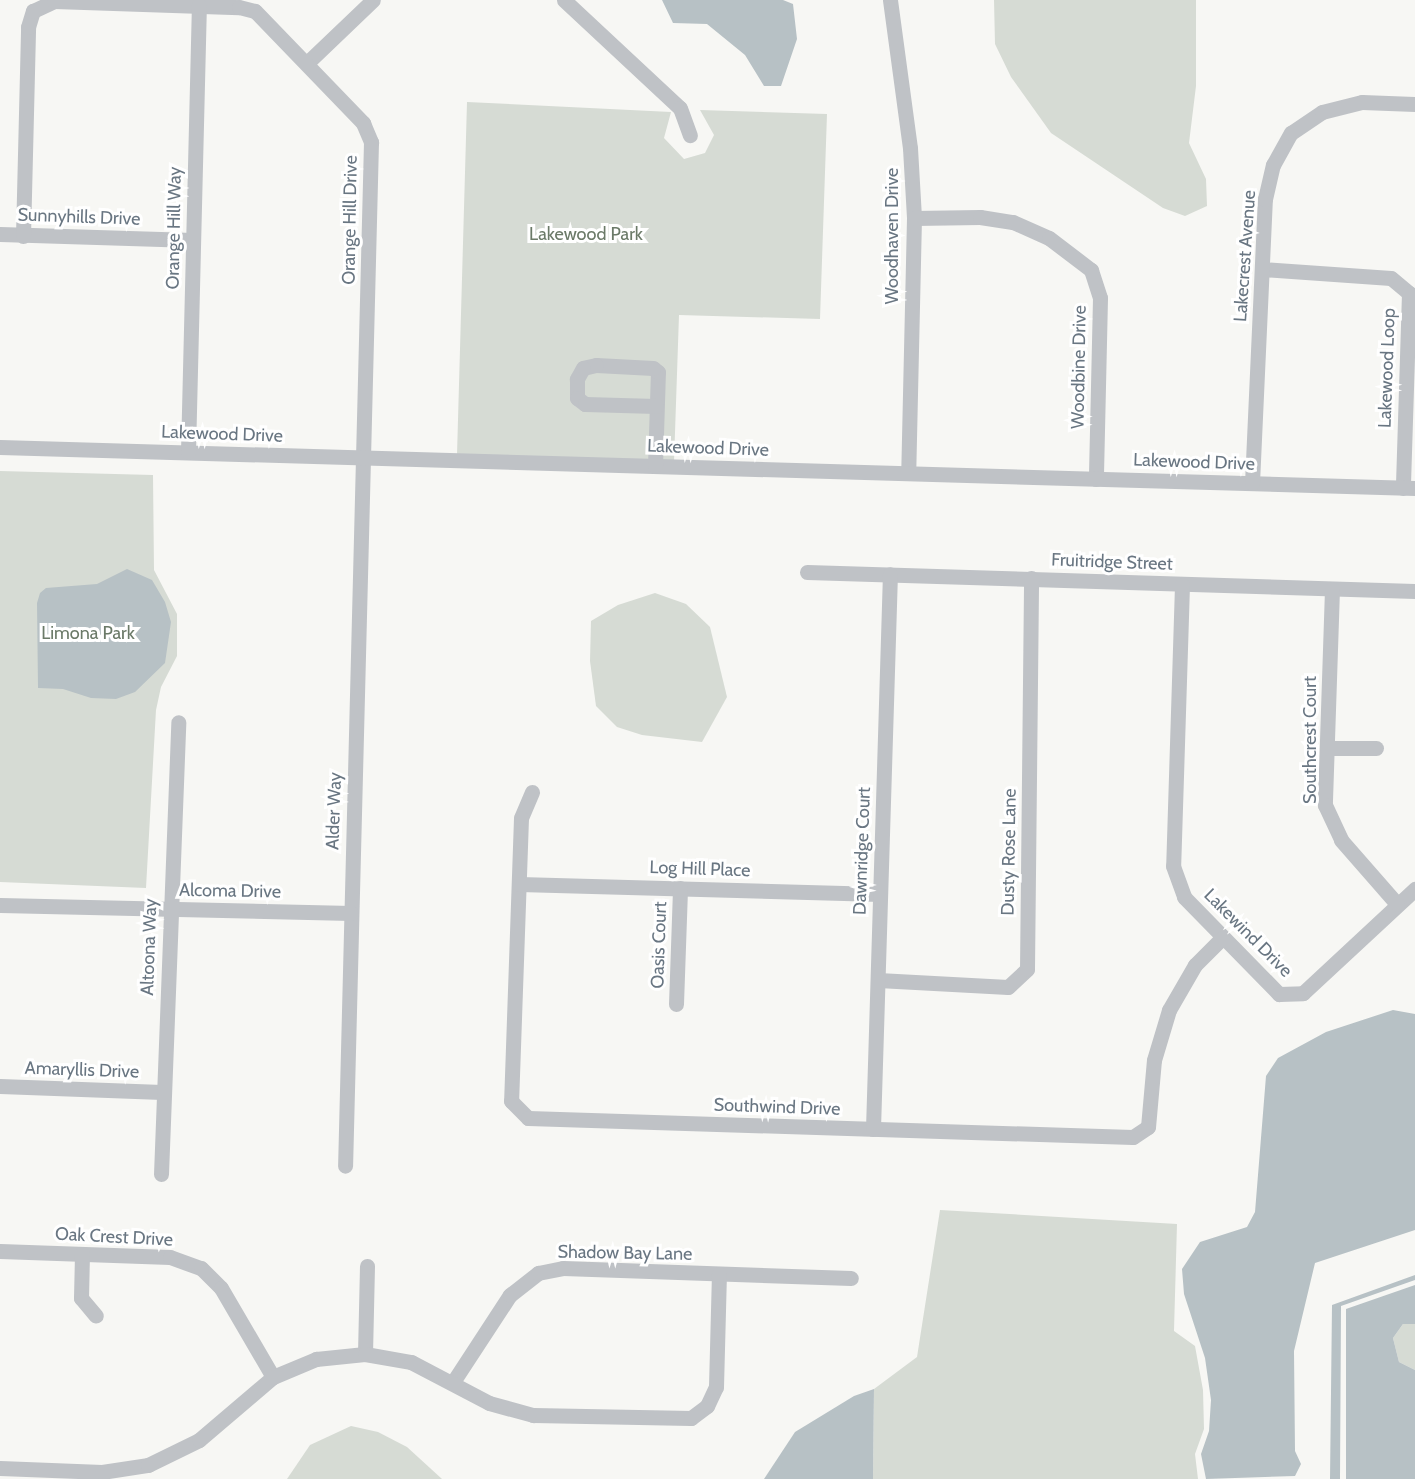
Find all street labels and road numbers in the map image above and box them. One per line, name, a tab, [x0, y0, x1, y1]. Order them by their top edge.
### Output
street label: Orange Hill Drive	[338, 155, 362, 285]
street label: Orange Hill Way	[162, 166, 186, 290]
street label: Woodhaven Drive	[881, 168, 903, 304]
street label: Lakecrest Avenue	[1230, 189, 1260, 323]
street label: Sunnyhills Drive	[17, 204, 141, 230]
street label: Woodbine Drive	[1067, 305, 1091, 429]
street label: Lakewood Loop	[1374, 308, 1400, 428]
street label: Lakewood Drive	[161, 421, 283, 447]
street label: Lakewood Drive	[647, 435, 769, 461]
street label: Lakewood Drive	[1133, 449, 1255, 475]
street label: Fruitridge Street	[1051, 549, 1173, 575]
street label: Southcrest Court	[1299, 676, 1321, 804]
street label: Alder Way	[322, 772, 346, 850]
street label: Dawnridge Court	[849, 787, 875, 915]
street label: Dusty Rose Lane	[997, 788, 1021, 916]
street label: Log Hill Place	[649, 856, 751, 882]
street label: Alcoma Drive	[179, 879, 281, 903]
street label: Lakewind Drive	[1199, 884, 1297, 982]
street label: Altoona Way	[137, 898, 161, 996]
street label: Oasis Court	[647, 901, 671, 989]
street label: Amaryllis Drive	[24, 1057, 140, 1083]
street label: Southwind Drive	[713, 1094, 841, 1120]
street label: Oak Crest Drive	[55, 1223, 173, 1251]
street label: Shadow Bay Lane	[557, 1241, 693, 1265]

